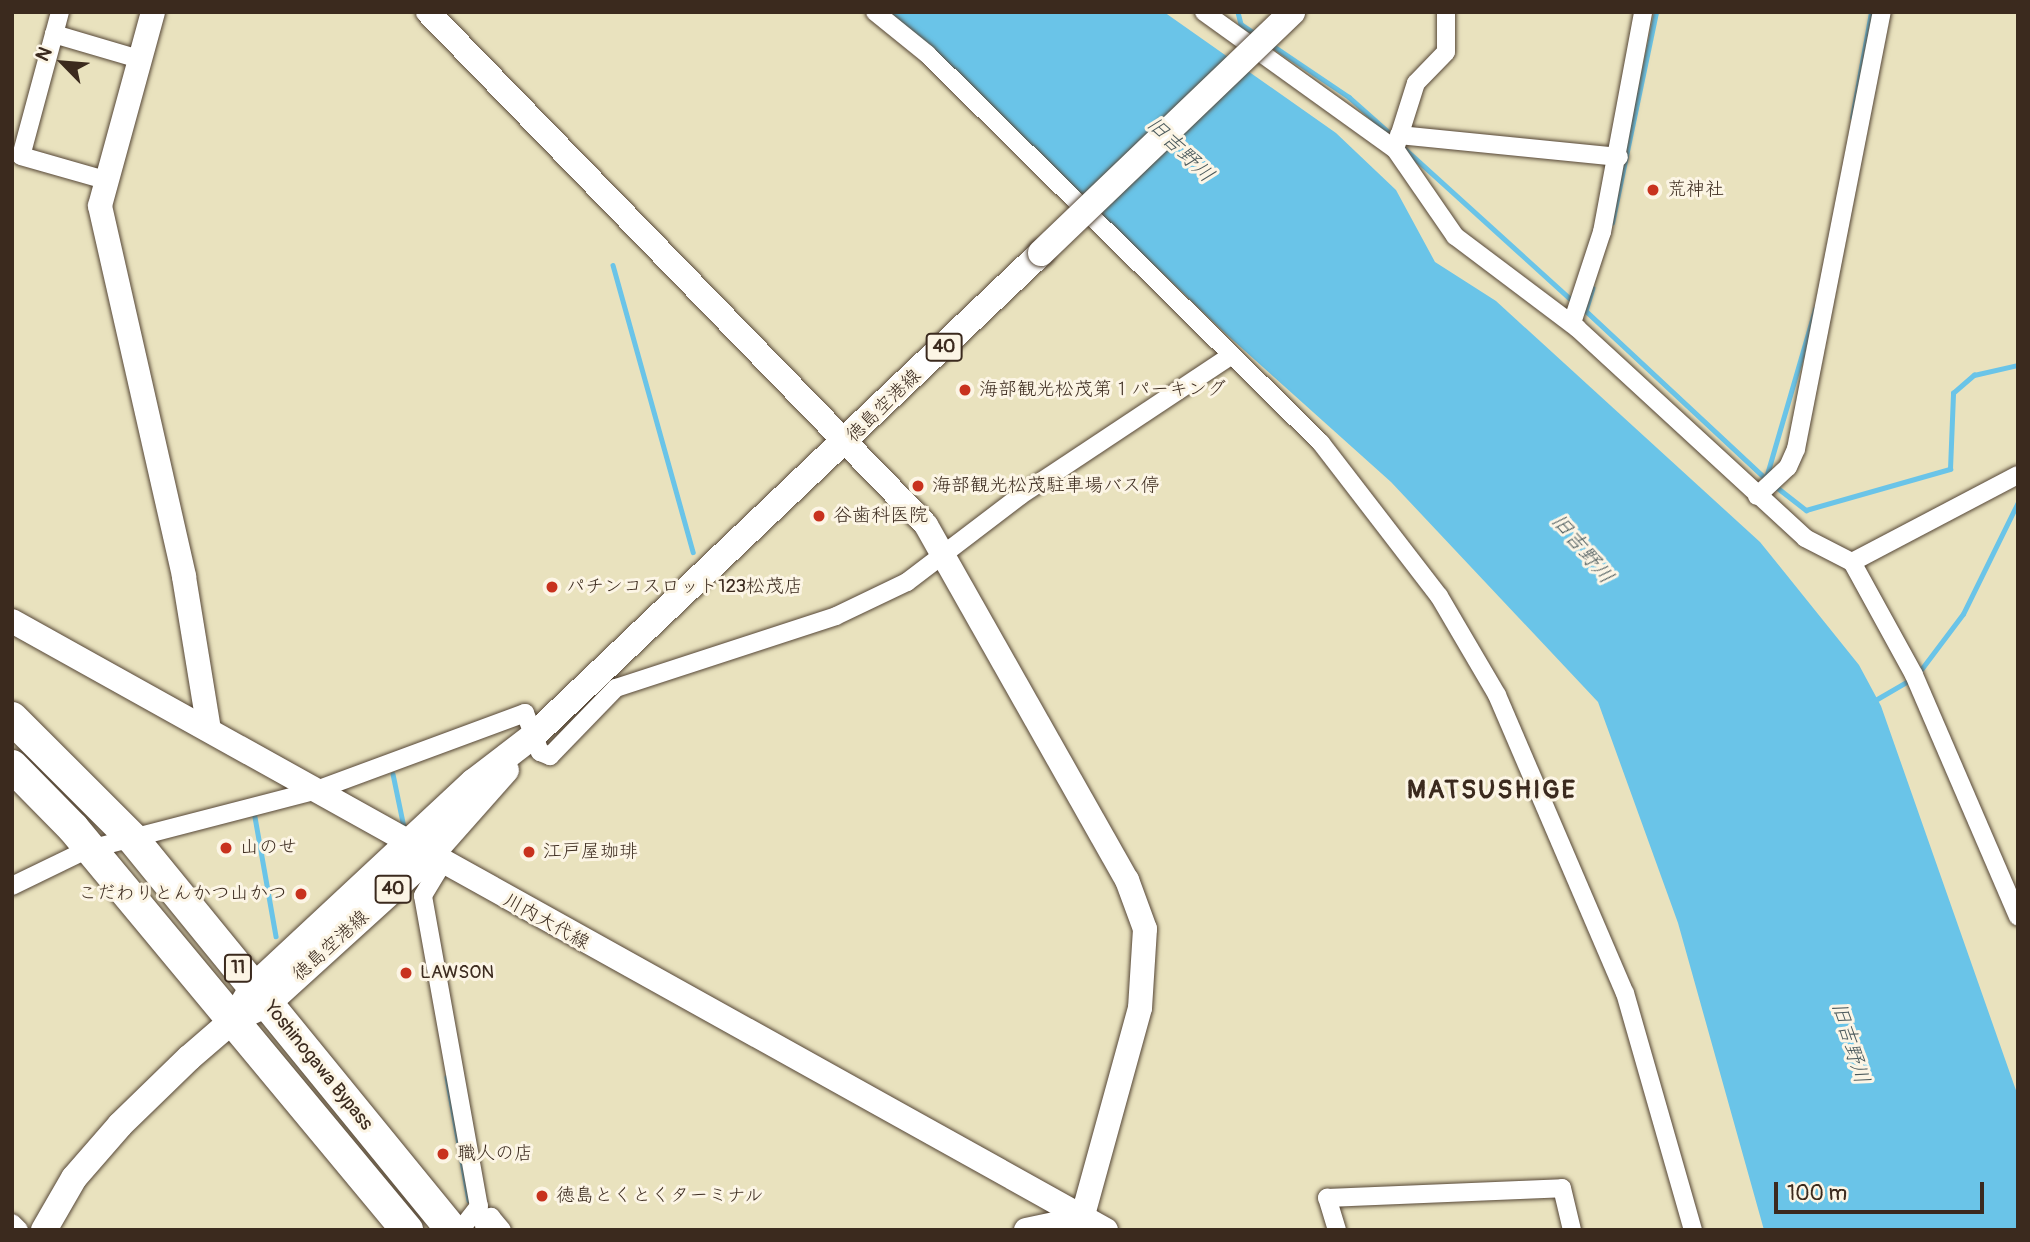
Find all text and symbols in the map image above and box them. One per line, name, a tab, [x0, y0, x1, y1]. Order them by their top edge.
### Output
north arrow	[28, 28, 98, 98]
text: N	[30, 43, 58, 65]
water label: 旧吉野川	[1141, 112, 1219, 188]
place label: 荒神社	[1667, 179, 1724, 201]
marker: 荒神社	[1645, 182, 1661, 198]
road number: 40	[925, 332, 963, 362]
street label: 徳島空港線	[842, 365, 926, 447]
place label: 海部観光松茂第１パーキング	[979, 379, 1226, 401]
marker: 海部観光松茂第１パーキング	[957, 382, 973, 398]
place label: 海部観光松茂駐車場バス停	[932, 475, 1160, 497]
marker: 海部観光松茂駐車場バス停	[910, 478, 926, 494]
place label: 谷歯科医院	[833, 505, 928, 527]
marker: 谷歯科医院	[811, 508, 827, 524]
water label: 旧吉野川	[1545, 509, 1619, 589]
place label: パチンコスロット123松茂店	[566, 576, 803, 598]
marker: パチンコスロット123松茂店	[544, 579, 560, 595]
district label: MATSUSHIGE	[1408, 775, 1576, 807]
place label: 山のせ	[240, 837, 297, 859]
marker: 山のせ	[218, 840, 234, 856]
place label: 江戸屋珈琲	[543, 841, 638, 863]
marker: 江戸屋珈琲	[521, 844, 537, 860]
road number: 40	[374, 874, 412, 904]
place label: こだわりとんかつ山かつ	[78, 883, 287, 905]
marker: こだわりとんかつ山かつ	[293, 886, 309, 902]
street label: 川内大代線	[499, 889, 593, 955]
street label: 徳島空港線	[288, 906, 374, 986]
road number: 11	[222, 953, 254, 982]
place label: LAWSON	[420, 962, 494, 984]
marker: LAWSON	[398, 965, 414, 981]
street label: Yoshinogawa Bypass	[259, 997, 377, 1135]
water label: 旧吉野川	[1826, 999, 1874, 1087]
place label: 職人の店	[457, 1143, 533, 1165]
marker: 職人の店	[435, 1146, 451, 1162]
scale bar	[1778, 1168, 1988, 1212]
text: 100 m	[1787, 1180, 1847, 1207]
place label: 徳島とくとくターミナル	[556, 1185, 765, 1207]
marker: 徳島とくとくターミナル	[534, 1188, 550, 1204]

